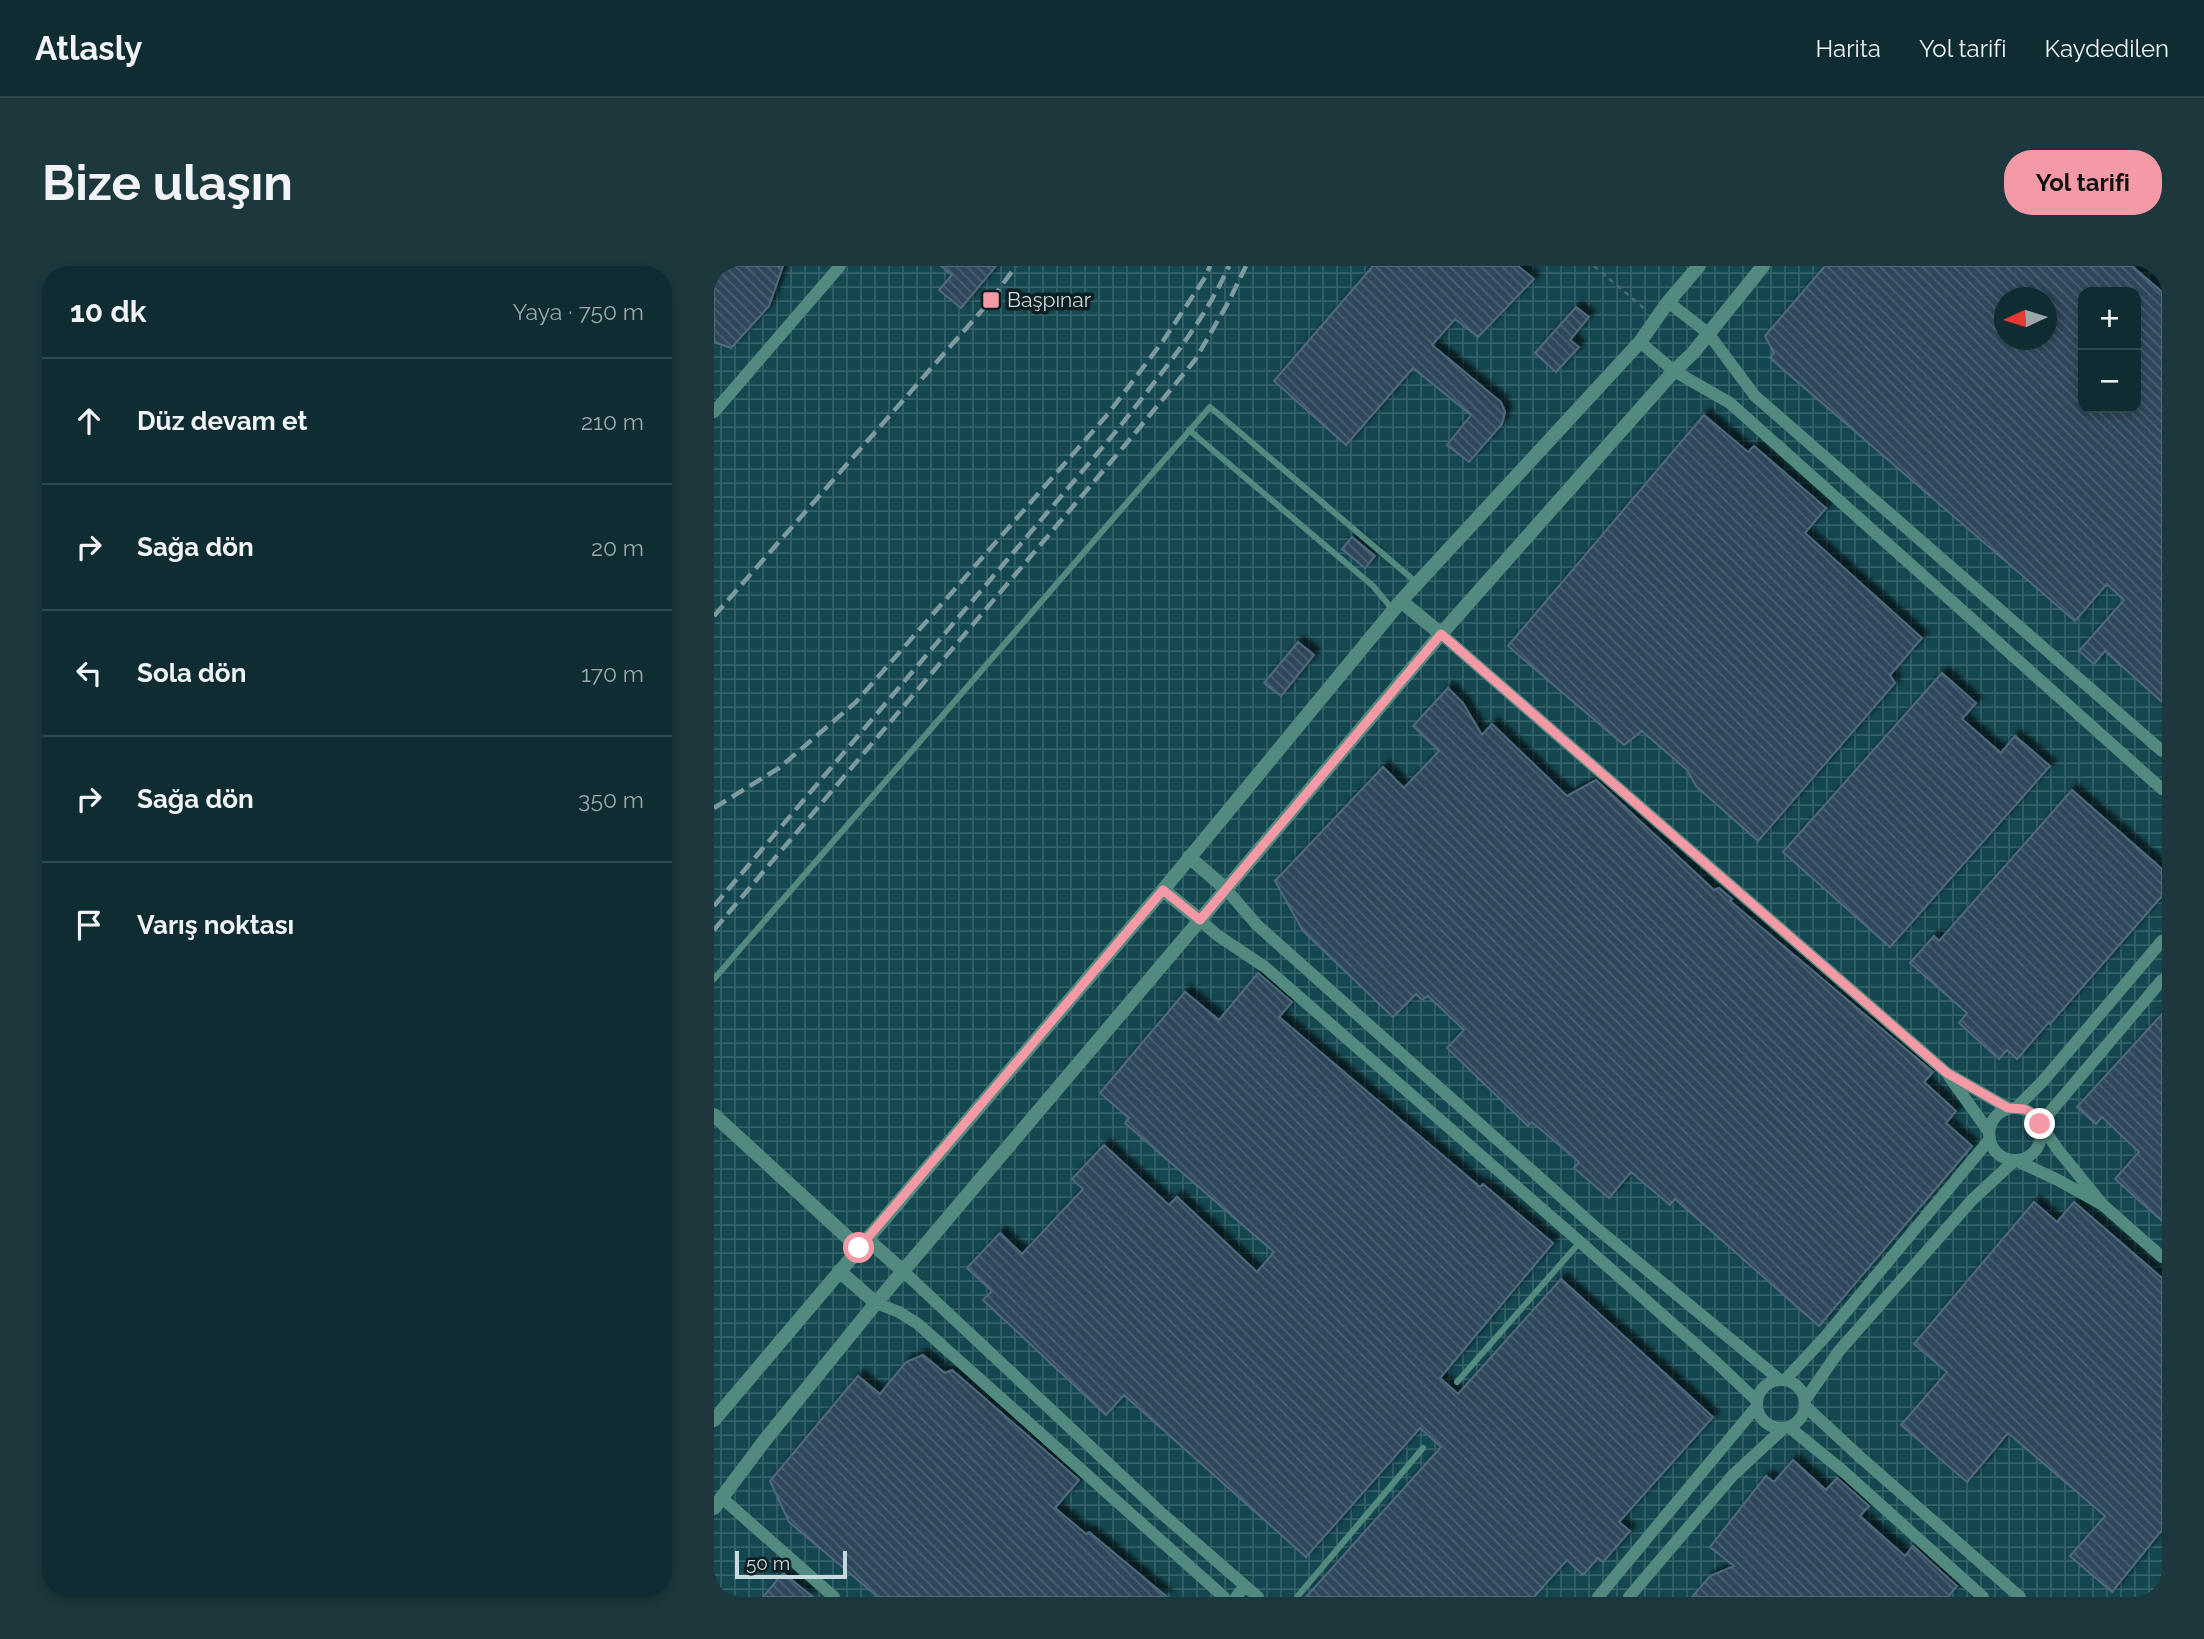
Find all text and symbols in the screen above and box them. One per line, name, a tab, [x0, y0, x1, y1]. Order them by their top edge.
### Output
text: Atlasly	[35, 29, 142, 68]
text: Harita	[1815, 34, 1881, 63]
text: Yol tarifi	[1919, 34, 2007, 63]
text: Kaydedilen	[2045, 34, 2169, 63]
button: Yol tarifi	[2004, 150, 2162, 215]
text: Bize ulaşın	[42, 154, 293, 211]
place label: Başpınar	[1007, 287, 1092, 312]
north arrow	[1994, 287, 2057, 350]
map controls	[2078, 287, 2141, 413]
button: +	[2078, 287, 2141, 350]
marker: Başpınar	[981, 290, 1001, 310]
text: 10 dk	[70, 294, 147, 329]
text: Yaya · 750 m	[513, 298, 644, 325]
button: −	[2078, 350, 2141, 413]
icon: ahead	[70, 402, 108, 440]
text: Düz devam et	[137, 406, 307, 436]
text: 210 m	[581, 408, 644, 435]
icon: right	[70, 528, 108, 566]
text: Sağa dön	[137, 532, 254, 562]
text: 20 m	[591, 534, 644, 561]
icon: left	[70, 654, 108, 692]
text: Sola dön	[137, 658, 246, 688]
text: 170 m	[581, 660, 644, 687]
icon: right	[70, 780, 108, 818]
text: Sağa dön	[137, 784, 254, 814]
text: 350 m	[578, 786, 644, 813]
icon: arrive	[70, 906, 108, 944]
text: Varış noktası	[137, 910, 294, 940]
route end	[2024, 1108, 2055, 1139]
route start	[843, 1232, 874, 1263]
scale bar	[735, 1548, 847, 1580]
text: 50 m	[746, 1552, 790, 1574]

